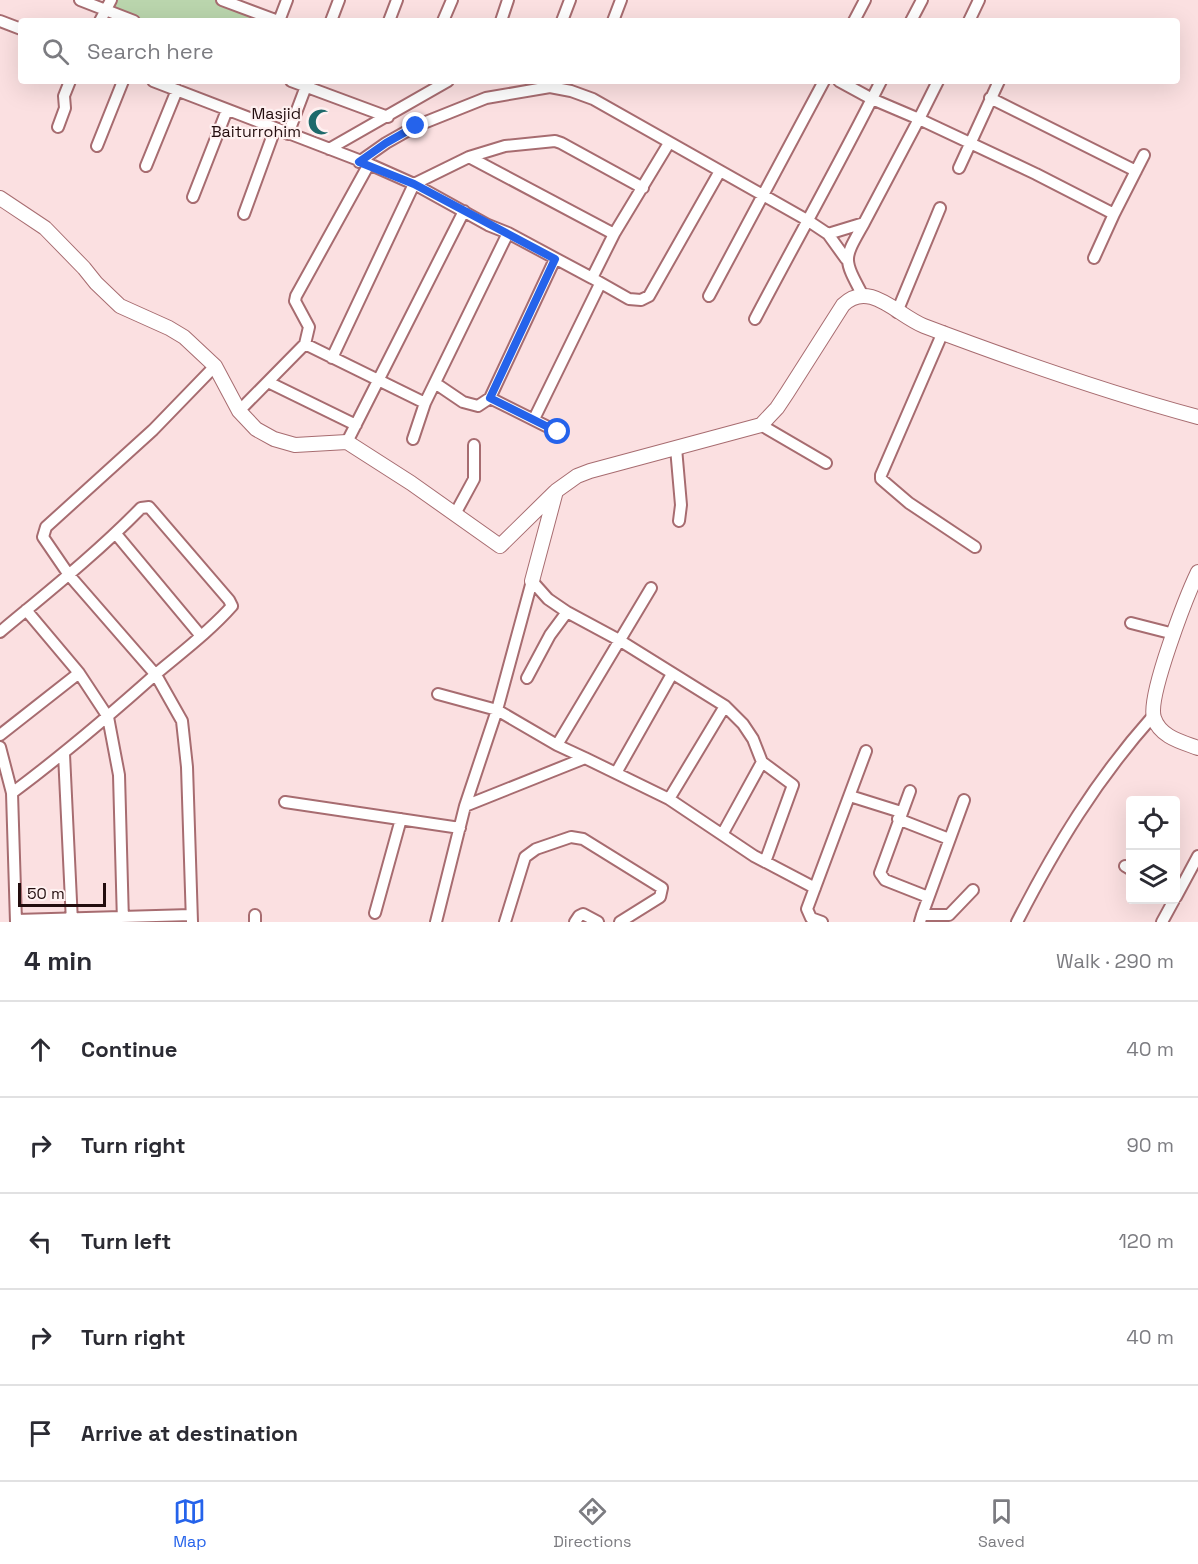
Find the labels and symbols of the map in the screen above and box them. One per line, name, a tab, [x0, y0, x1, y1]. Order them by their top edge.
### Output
place label: Masjid Baiturrohim	[211, 103, 301, 142]
mosque icon: Masjid Baiturrohim	[306, 107, 336, 137]
route end	[402, 112, 428, 138]
route start	[544, 418, 570, 444]
scale bar	[18, 880, 106, 908]

